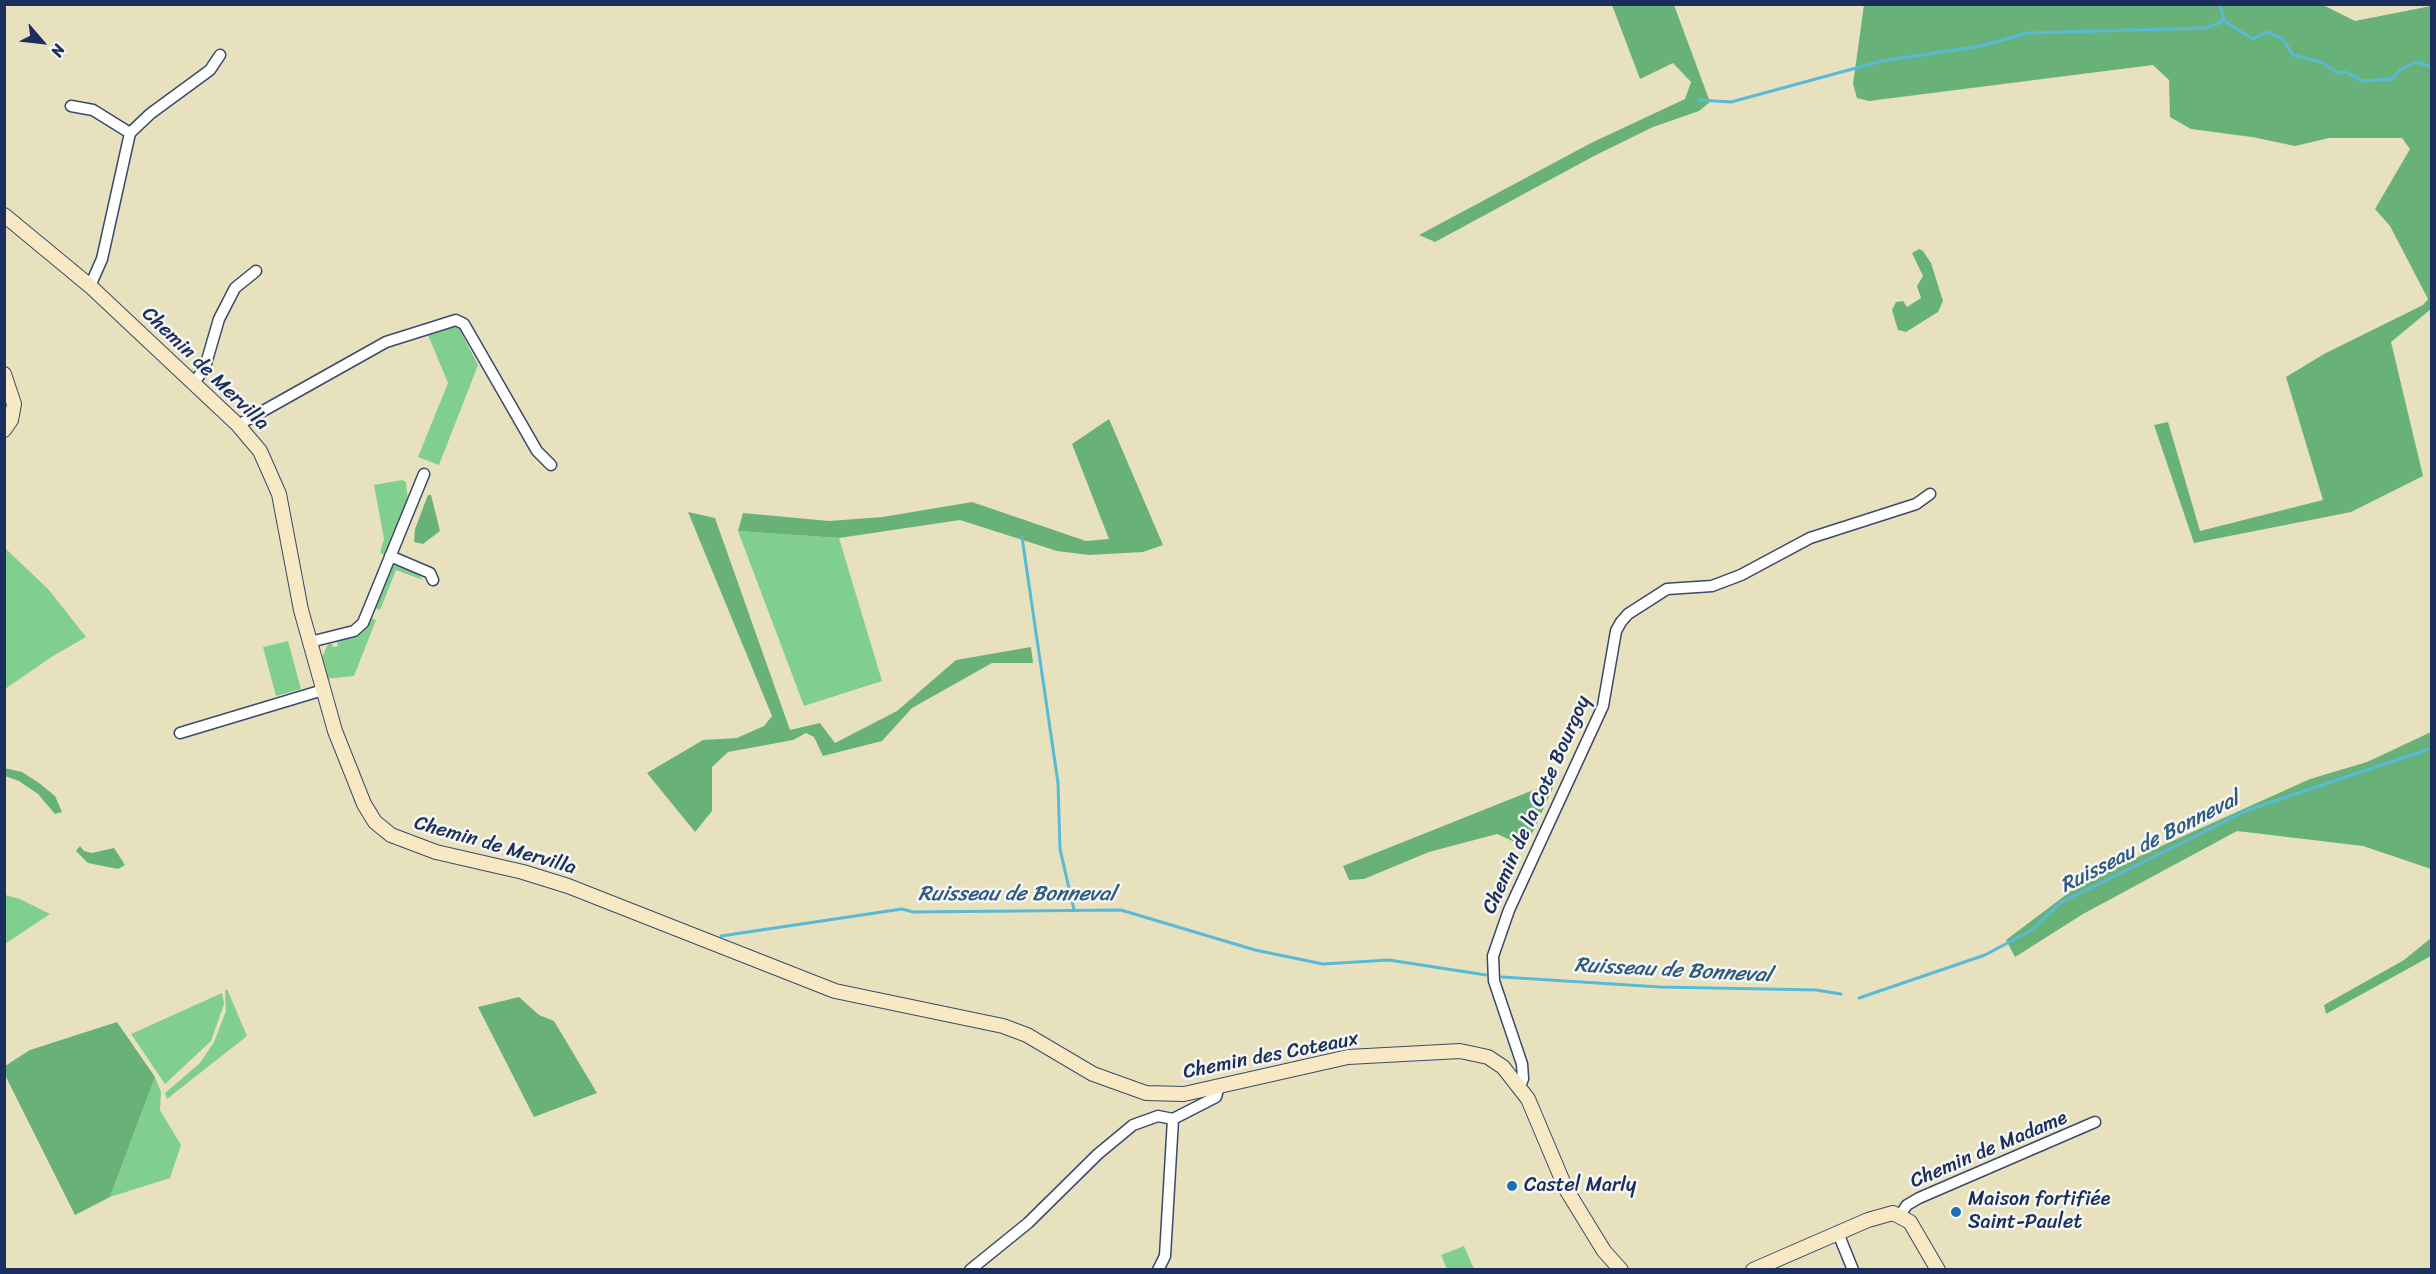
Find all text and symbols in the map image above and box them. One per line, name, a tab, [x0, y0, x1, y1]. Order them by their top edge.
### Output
north arrow	[12, 12, 72, 72]
text: N	[43, 39, 74, 62]
street label: Chemin de Mervilla	[137, 302, 273, 436]
street label: Chemin de la Cote Bourgoy	[1478, 692, 1596, 918]
water label: Ruisseau de Bonneval	[2056, 787, 2244, 899]
street label: Chemin de Mervilla	[411, 811, 579, 881]
water label: Ruisseau de Bonneval	[918, 882, 1116, 908]
water label: Ruisseau de Bonneval	[1574, 953, 1772, 989]
street label: Chemin des Coteaux	[1181, 1027, 1361, 1085]
street label: Chemin de Madame	[1907, 1106, 2071, 1194]
place label: Castel Marly	[1524, 1174, 1636, 1198]
marker: Castel Marly	[1505, 1179, 1519, 1193]
place label: Maison fortifiée Saint-Paulet	[1968, 1188, 2110, 1235]
marker: Maison fortifiée Saint-Paulet	[1949, 1205, 1963, 1219]

